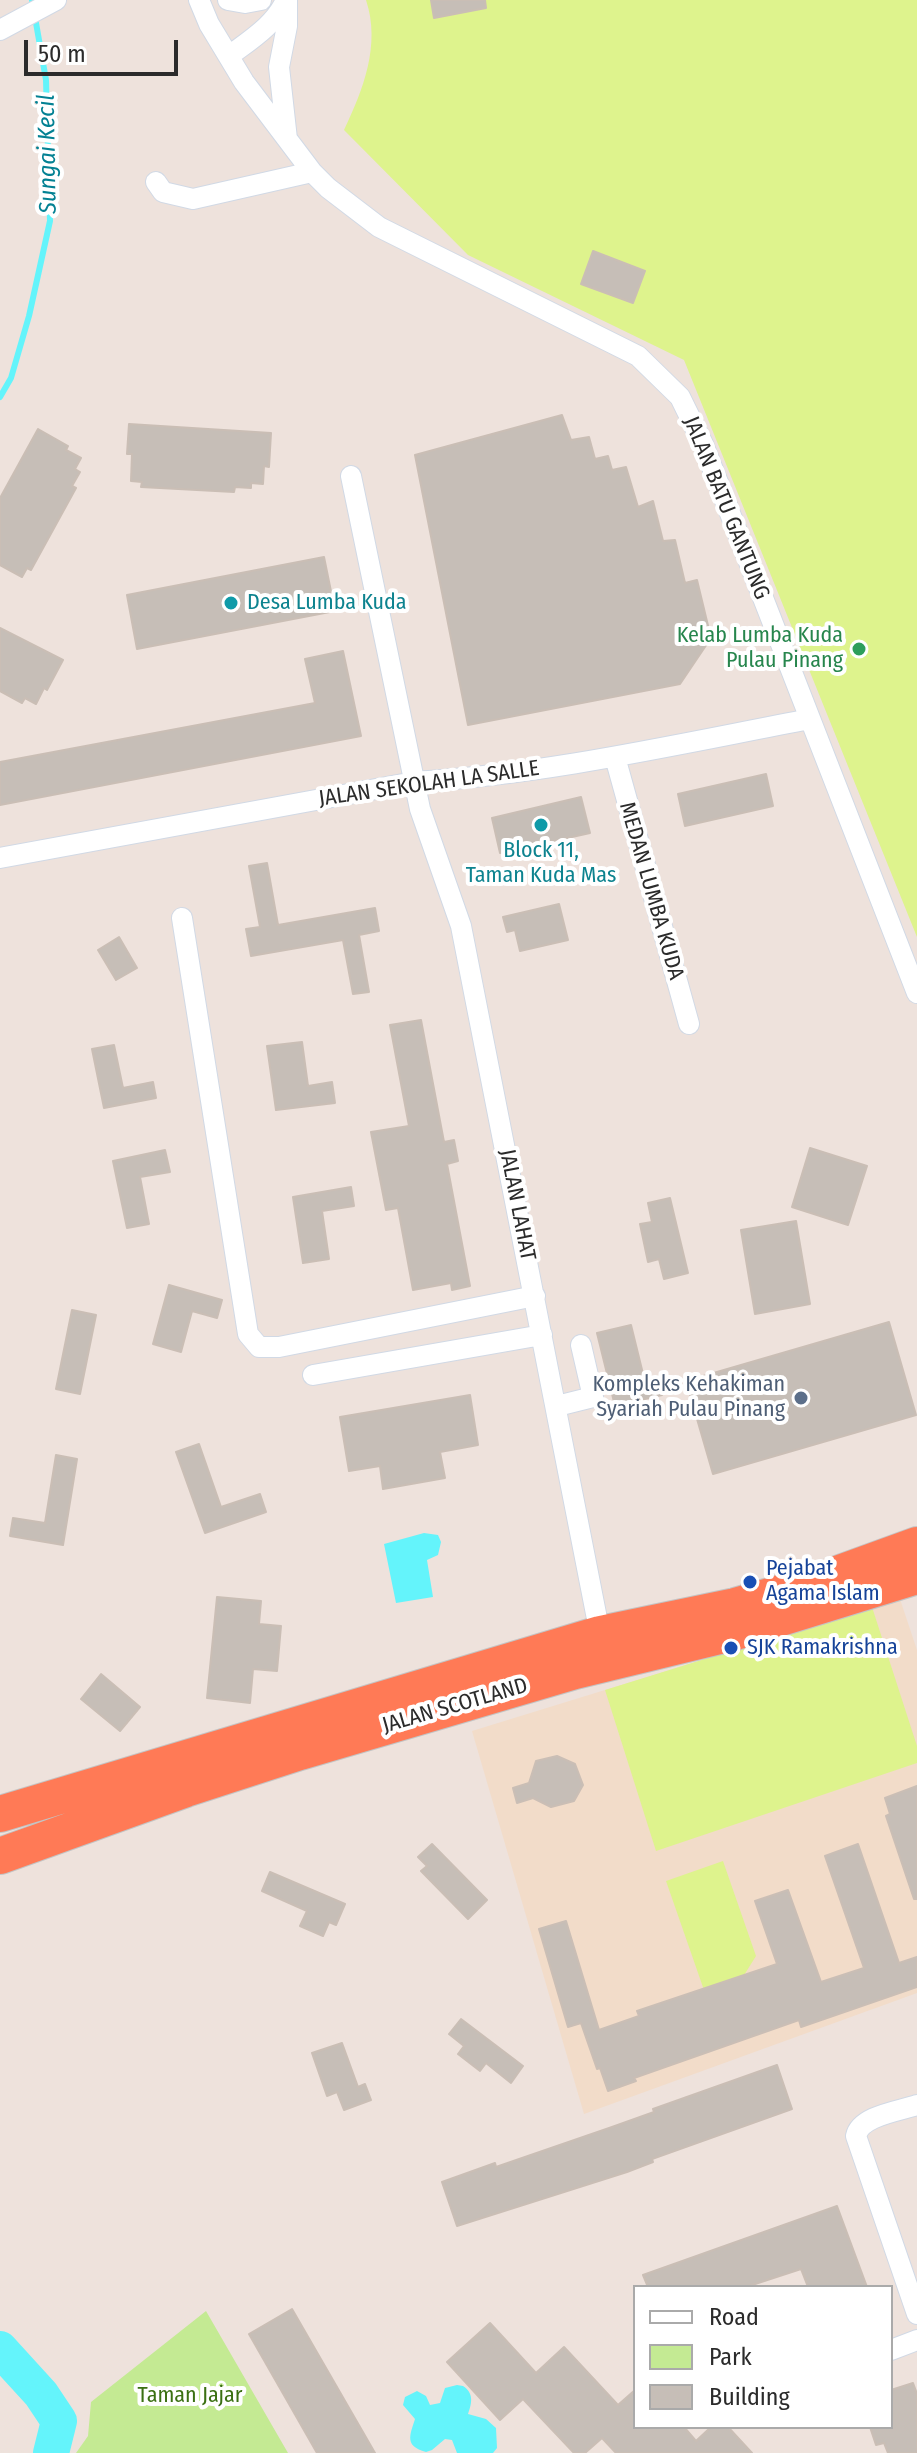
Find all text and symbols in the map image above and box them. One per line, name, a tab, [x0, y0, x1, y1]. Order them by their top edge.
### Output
scale bar	[28, 24, 182, 74]
text: 50 m	[38, 40, 86, 68]
water label: Sungai Kecil	[33, 94, 63, 214]
street label: JALAN BATU GANTUNG	[677, 413, 775, 603]
place label: Desa Lumba Kuda	[247, 590, 407, 616]
marker: Desa Lumba Kuda	[222, 594, 240, 612]
place label: Kelab Lumba Kuda Pulau Pinang	[677, 623, 843, 674]
marker: Kelab Lumba Kuda Pulau Pinang	[850, 640, 868, 658]
street label: JALAN SEKOLAH LA SALLE	[317, 755, 541, 813]
street label: MEDAN LUMBA KUDA	[613, 799, 689, 983]
marker: Block 11, Taman Kuda Mas	[532, 816, 550, 834]
place label: Block 11, Taman Kuda Mas	[466, 838, 616, 890]
street label: JALAN LAHAT	[493, 1147, 541, 1263]
place label: Kompleks Kehakiman Syariah Pulau Pinang	[593, 1372, 785, 1424]
marker: Kompleks Kehakiman Syariah Pulau Pinang	[792, 1389, 810, 1407]
place label: Pejabat Agama Islam	[766, 1556, 880, 1608]
marker: Pejabat Agama Islam	[741, 1573, 759, 1591]
place label: SJK Ramakrishna	[747, 1635, 898, 1661]
marker: SJK Ramakrishna	[722, 1639, 740, 1657]
street label: JALAN SCOTLAND	[379, 1673, 531, 1739]
legend	[633, 2285, 893, 2429]
text: Road	[709, 2303, 759, 2331]
text: Park	[709, 2343, 752, 2371]
park label: Taman Jajar	[138, 2383, 242, 2409]
text: Building	[709, 2383, 790, 2411]

